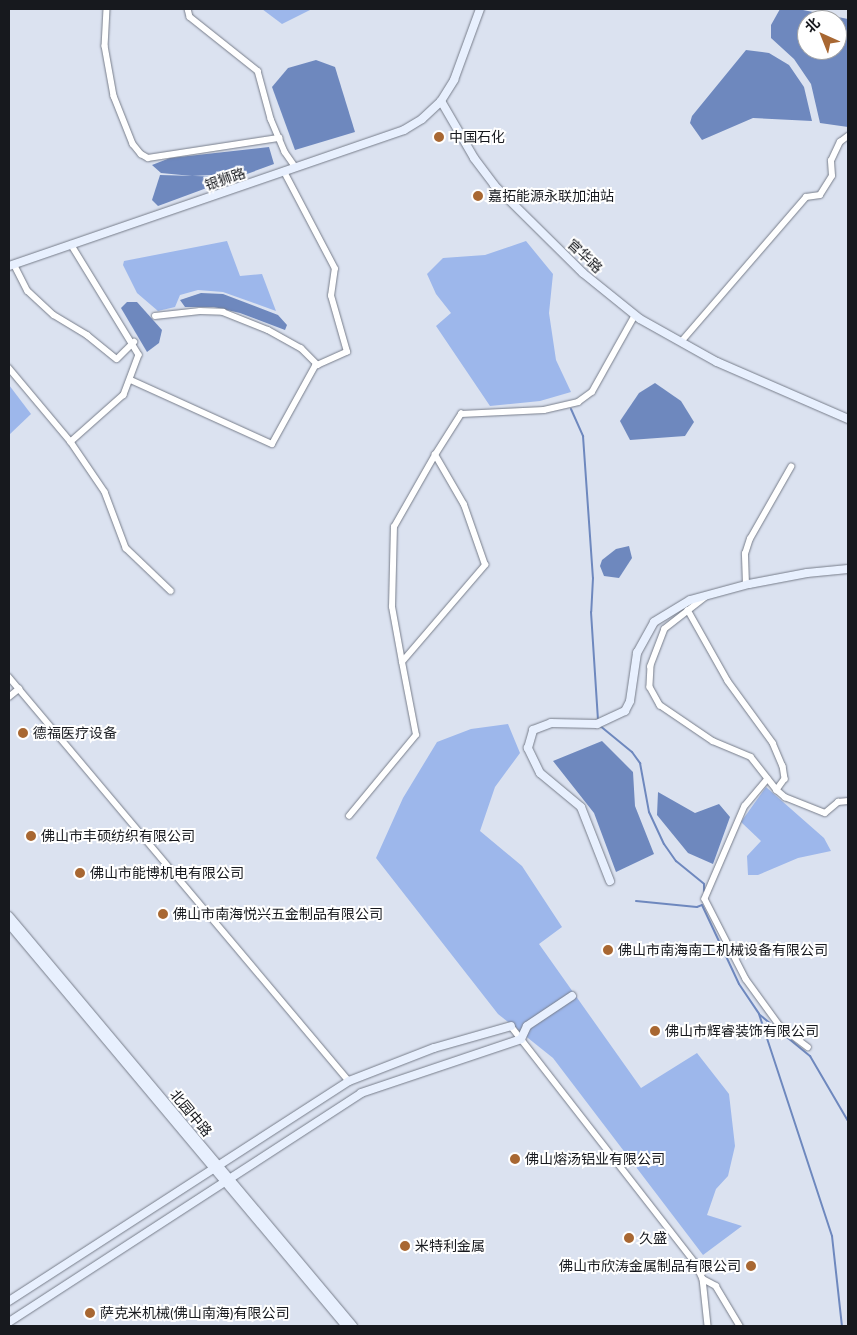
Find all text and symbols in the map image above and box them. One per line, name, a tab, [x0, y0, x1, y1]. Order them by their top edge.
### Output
north arrow	[797, 10, 847, 60]
text: 北	[800, 12, 824, 37]
place label: 中国石化	[449, 129, 505, 145]
marker: 中国石化	[433, 131, 445, 143]
street label: 银狮路	[202, 164, 248, 194]
place label: 嘉拓能源永联加油站	[488, 188, 614, 204]
marker: 嘉拓能源永联加油站	[472, 190, 484, 202]
street label: 官华路	[564, 236, 606, 276]
place label: 德福医疗设备	[33, 725, 117, 741]
marker: 德福医疗设备	[17, 727, 29, 739]
place label: 佛山市丰硕纺织有限公司	[41, 828, 195, 844]
marker: 佛山市丰硕纺织有限公司	[25, 830, 37, 842]
place label: 佛山市能博机电有限公司	[90, 865, 244, 881]
marker: 佛山市能博机电有限公司	[74, 867, 86, 879]
place label: 佛山市南海悦兴五金制品有限公司	[173, 906, 383, 922]
marker: 佛山市南海悦兴五金制品有限公司	[157, 908, 169, 920]
place label: 佛山市南海南工机械设备有限公司	[618, 942, 828, 958]
marker: 佛山市南海南工机械设备有限公司	[602, 944, 614, 956]
place label: 佛山市辉睿装饰有限公司	[665, 1023, 819, 1039]
marker: 佛山市辉睿装饰有限公司	[649, 1025, 661, 1037]
street label: 北园中路	[167, 1086, 215, 1140]
place label: 佛山熔汤铝业有限公司	[525, 1151, 665, 1167]
marker: 佛山熔汤铝业有限公司	[509, 1153, 521, 1165]
place label: 久盛	[639, 1230, 667, 1246]
marker: 久盛	[623, 1232, 635, 1244]
place label: 米特利金属	[415, 1238, 485, 1254]
marker: 米特利金属	[399, 1240, 411, 1252]
place label: 佛山市欣涛金属制品有限公司	[559, 1258, 741, 1274]
marker: 佛山市欣涛金属制品有限公司	[745, 1260, 757, 1272]
place label: 萨克米机械(佛山南海)有限公司	[100, 1305, 289, 1321]
marker: 萨克米机械(佛山南海)有限公司	[84, 1307, 96, 1319]

